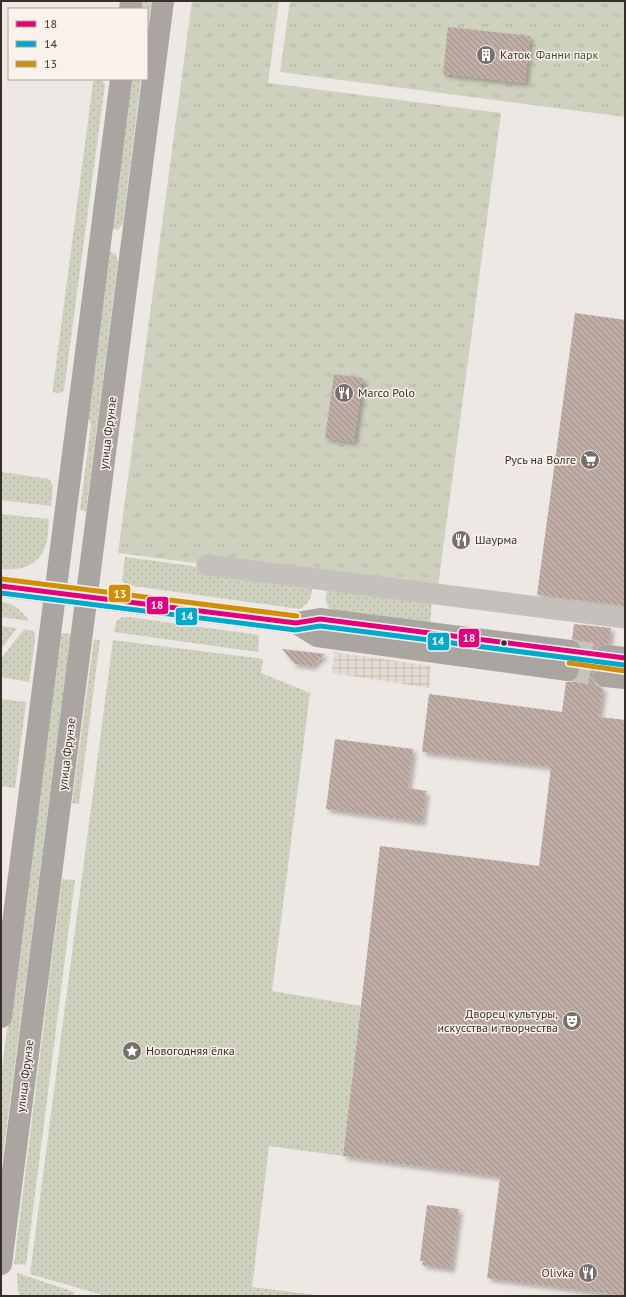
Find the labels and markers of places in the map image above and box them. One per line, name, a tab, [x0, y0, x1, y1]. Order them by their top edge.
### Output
building icon: Каток	[475, 44, 497, 66]
place label: Каток	[500, 47, 530, 62]
restaurant icon: Marco Polo	[333, 382, 355, 404]
place label: Marco Polo	[358, 385, 415, 400]
supermarket icon: Русь на Волге	[579, 449, 601, 471]
place label: Русь на Волге	[505, 452, 576, 467]
restaurant icon: Шаурма	[450, 529, 472, 551]
place label: Шаурма	[475, 532, 517, 547]
unlabelled marker	[499, 638, 509, 648]
place label: Дворец культуры, искусства и творчества	[438, 1006, 558, 1035]
theatre icon: Дворец культуры, искусства и творчества	[561, 1010, 583, 1032]
place icon: Новогодняя ёлка	[121, 1040, 143, 1062]
place label: Новогодняя ёлка	[146, 1043, 235, 1058]
restaurant icon: Olivka	[577, 1262, 599, 1284]
place label: Olivka	[542, 1265, 574, 1280]

